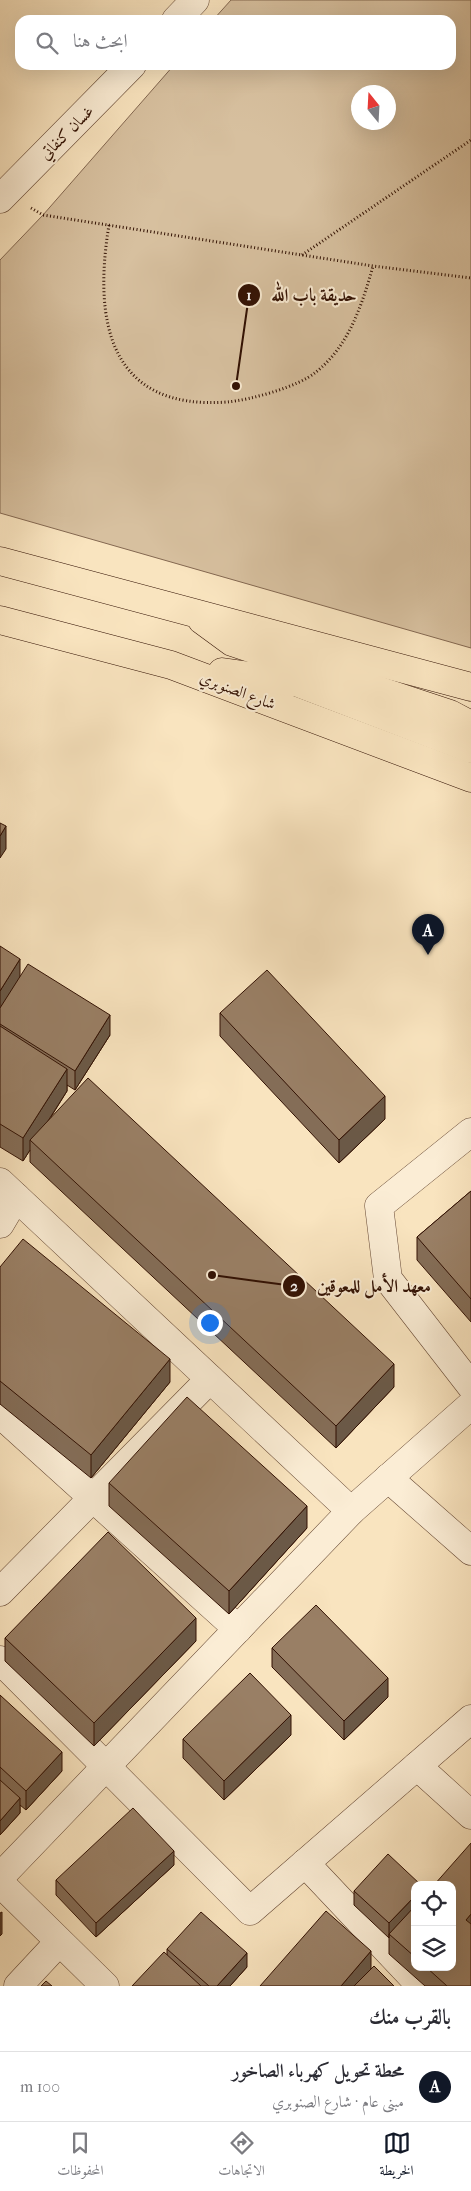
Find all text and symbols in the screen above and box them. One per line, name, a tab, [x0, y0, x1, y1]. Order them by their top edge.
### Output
search box	[15, 15, 456, 70]
icon: search	[33, 29, 61, 57]
text: ابحث هنا	[73, 30, 128, 52]
north arrow	[351, 85, 396, 130]
street label: غسان كنفاتي	[35, 101, 100, 166]
callout: حديقة باب الله	[236, 278, 367, 311]
text: حديقة باب الله	[271, 280, 357, 306]
text: 1	[246, 286, 252, 304]
street label: شارع الصنوبري	[196, 667, 278, 717]
pin: A	[412, 914, 444, 955]
callout: معهد الأمل للمعوقين	[282, 1269, 441, 1302]
text: معهد الأمل للمعوقين	[317, 1272, 431, 1299]
text: 2	[290, 1277, 298, 1295]
your location	[197, 1310, 223, 1336]
map controls	[411, 1881, 456, 1971]
button: locate	[411, 1881, 456, 1926]
button: layers	[411, 1926, 456, 1971]
text: بالقرب منك	[369, 2005, 451, 2029]
text: محطة تحويل كهرباء الصاخور	[232, 2060, 404, 2082]
text: 100 m	[20, 2077, 60, 2096]
text: A	[430, 2077, 440, 2096]
text: مبنى عام · شارع الصنوبري	[272, 2092, 404, 2111]
tab: المحفوظات	[57, 2129, 104, 2184]
tab: الاتجاهات	[218, 2129, 265, 2184]
tab: الخريطة	[380, 2129, 414, 2184]

